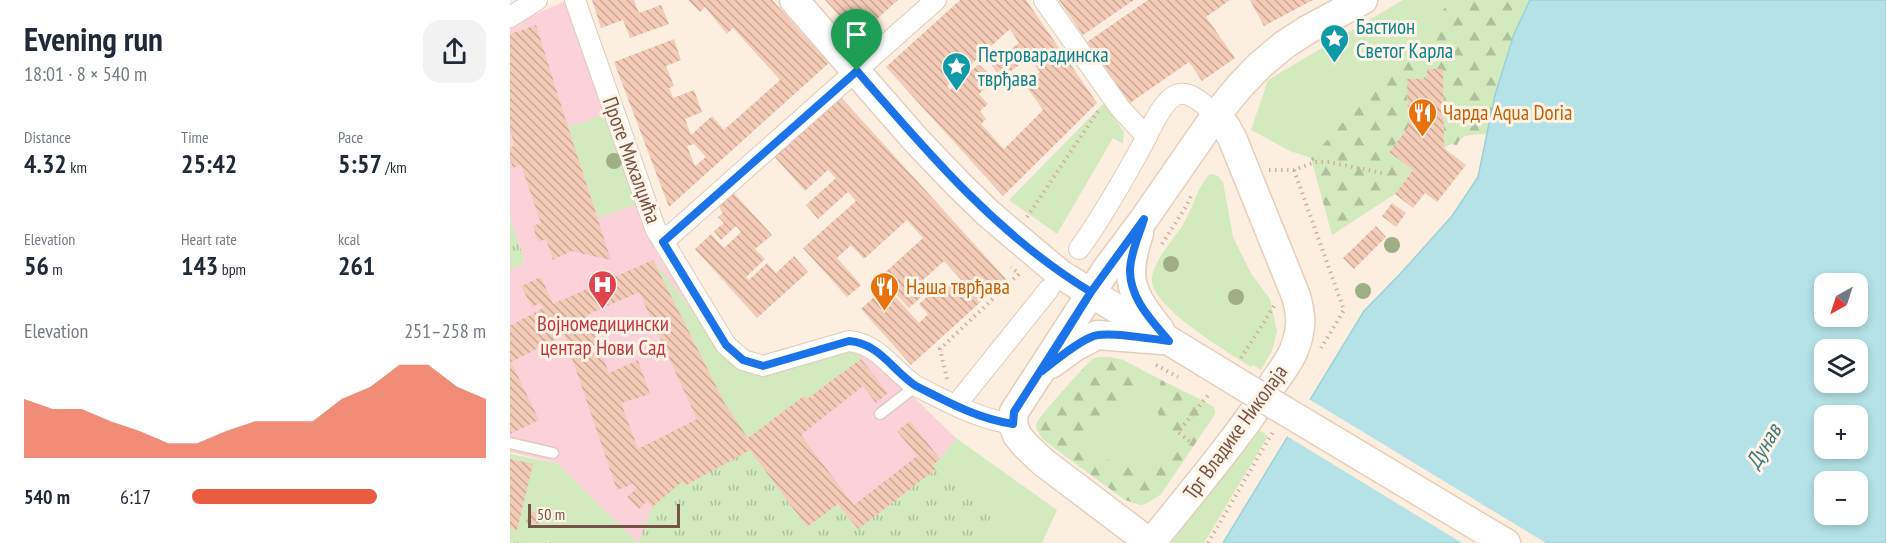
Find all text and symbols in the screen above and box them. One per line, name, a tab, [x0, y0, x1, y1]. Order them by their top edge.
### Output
pin	[831, 9, 882, 71]
place label: Бастион Светог Карла	[1356, 13, 1453, 64]
text: Evening run	[24, 17, 163, 60]
icon: arrive	[840, 18, 873, 51]
button: share	[423, 20, 486, 83]
place icon: Бастион Светог Карла	[1319, 22, 1351, 64]
place label: Петроварадинска тврђава	[978, 41, 1109, 92]
place icon: Петроварадинска тврђава	[941, 50, 973, 92]
text: 18:01 · 8 × 540 m	[24, 61, 147, 87]
street label: Проте Михалџића	[597, 93, 667, 227]
restaurant icon: Чарда Aqua Doria	[1406, 96, 1438, 138]
place label: Чарда Aqua Doria	[1443, 99, 1572, 126]
text: Distance	[24, 127, 71, 147]
text: Time	[181, 127, 209, 147]
text: Pace	[338, 127, 363, 147]
text: 4.32	[24, 147, 67, 180]
text: 25:42	[181, 147, 237, 180]
text: 5:57	[338, 147, 382, 180]
text: km	[67, 157, 87, 177]
text: /km	[382, 157, 407, 177]
text: Elevation	[24, 229, 75, 249]
text: Heart rate	[181, 229, 237, 249]
text: kcal	[338, 229, 360, 249]
text: 56	[24, 249, 49, 282]
text: 143	[181, 249, 218, 282]
text: 261	[338, 249, 375, 282]
text: m	[49, 259, 63, 279]
text: bpm	[218, 259, 246, 279]
hospital icon: Војномедицински центар Нови Сад	[587, 268, 619, 310]
restaurant icon: Наша тврђава	[869, 270, 901, 312]
place label: Наша тврђава	[906, 273, 1010, 300]
north arrow	[1814, 273, 1868, 327]
map controls	[1814, 273, 1868, 525]
place label: Војномедицински центар Нови Сад	[537, 310, 669, 361]
text: Elevation	[24, 318, 88, 344]
text: 251–258 m	[404, 318, 486, 344]
button: layers	[1814, 339, 1868, 393]
street label: Трг Владике Николаја	[1177, 359, 1293, 505]
button: +	[1814, 405, 1868, 459]
water label: Дунав	[1738, 417, 1788, 474]
button: −	[1814, 471, 1868, 525]
text: 540 m	[24, 484, 70, 510]
text: 6:17	[120, 484, 151, 510]
scale bar	[528, 501, 680, 528]
text: 50 m	[537, 504, 565, 524]

